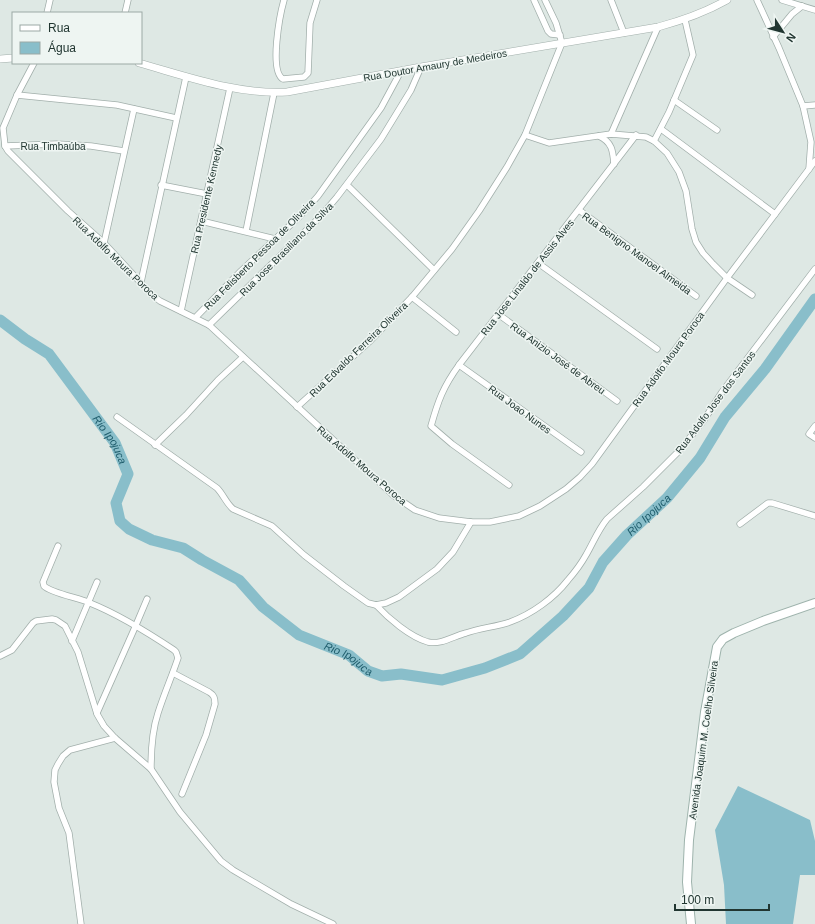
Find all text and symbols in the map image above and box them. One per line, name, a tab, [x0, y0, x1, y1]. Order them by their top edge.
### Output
legend	[12, 12, 142, 64]
north arrow	[763, 12, 803, 52]
text: Rua	[48, 21, 70, 35]
text: N	[784, 31, 798, 45]
text: Água	[48, 40, 76, 55]
street label: Rua Doutor Amaury de Medeiros	[362, 47, 508, 84]
street label: Rua Timbaúba	[20, 141, 86, 152]
street label: Rua Presidente Kennedy	[189, 144, 224, 255]
street label: Rua Felisberto Pessoa de Oliveira	[202, 197, 317, 312]
street label: Rua Jose Brasiliano da Silva	[237, 200, 336, 298]
street label: Rua Benigno Manoel Almeida	[580, 210, 694, 297]
street label: Rua Adolfo Moura Poroca	[71, 215, 161, 302]
street label: Rua Jose Linaldo de Assis Alves	[479, 217, 576, 337]
street label: Rua Edvaldo Ferreira Oliveira	[307, 299, 410, 399]
street label: Rua Adolfo Moura Poroca	[630, 309, 707, 409]
street label: Rua Anizio José de Abreu	[508, 320, 607, 397]
street label: Rua Adolfo Jose dos Santos	[673, 349, 758, 456]
street label: Rua Joao Nunes	[486, 383, 553, 436]
water label: Rio Ipojuca	[90, 413, 129, 466]
street label: Rua Adolfo Moura Poroca	[315, 424, 409, 507]
water label: Rio Ipojuca	[624, 492, 673, 538]
water label: Rio Ipojuca	[322, 640, 374, 678]
street label: Avenida Joaquim M. Coelho Silveira	[687, 659, 720, 820]
scale bar	[675, 886, 769, 912]
text: 100 m	[681, 893, 714, 907]

